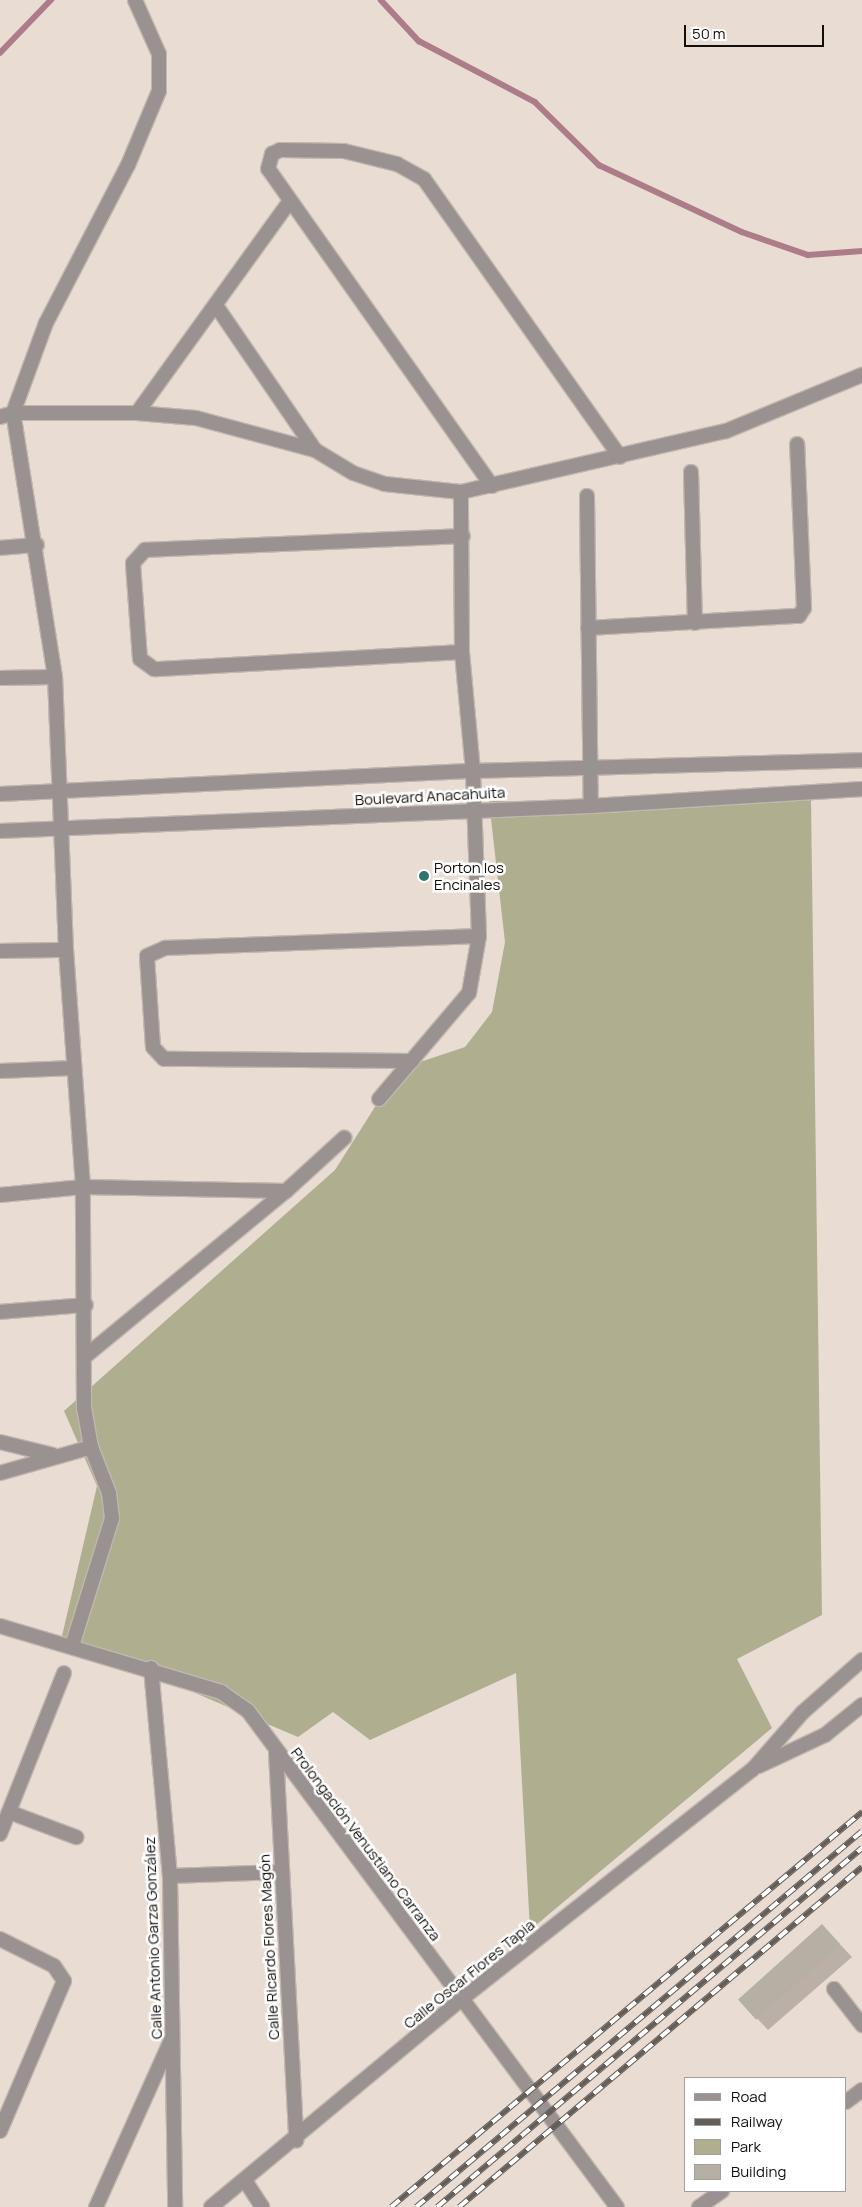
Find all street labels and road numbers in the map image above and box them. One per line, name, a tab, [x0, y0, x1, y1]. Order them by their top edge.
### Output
street label: Boulevard Anacahuita	[354, 783, 506, 809]
street label: Prolongación Venustiano Carranza	[287, 1744, 445, 1944]
street label: Calle Antonio Garza González	[140, 1836, 166, 2040]
street label: Calle Ricardo Flores Magón	[255, 1854, 283, 2040]
street label: Calle Oscar Flores Tapia	[400, 1916, 538, 2032]

